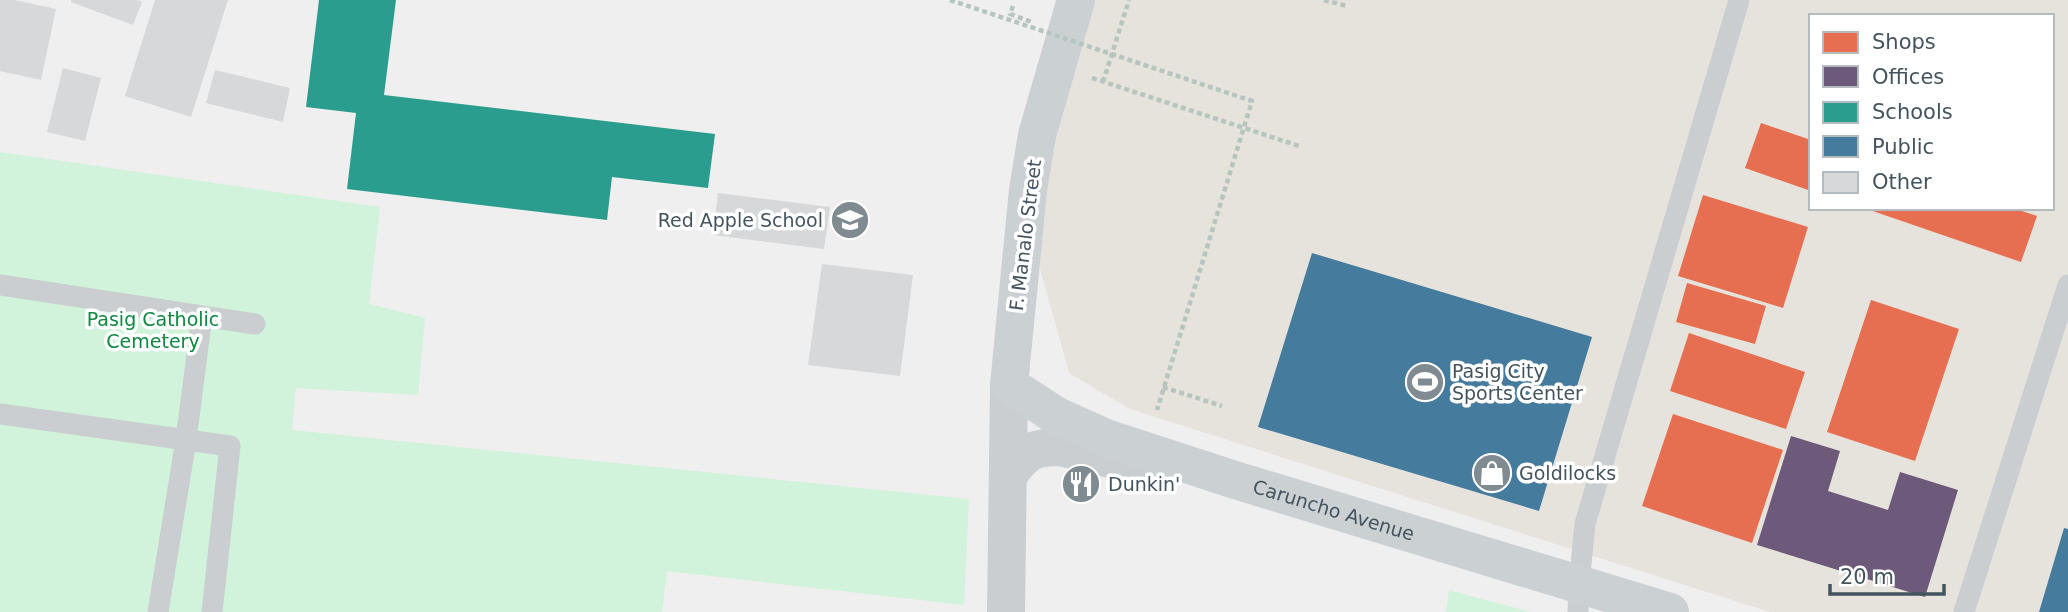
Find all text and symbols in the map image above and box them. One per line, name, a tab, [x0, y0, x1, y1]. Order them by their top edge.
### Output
legend	[1809, 14, 2054, 210]
text: Shops	[1872, 30, 1936, 54]
text: Offices	[1872, 65, 1944, 89]
text: Schools	[1872, 100, 1953, 124]
text: Public	[1872, 135, 1934, 159]
street label: F. Manalo Street	[1005, 158, 1045, 312]
text: Other	[1872, 170, 1932, 194]
school or university icon: Red Apple School	[829, 199, 871, 241]
place label: Red Apple School	[658, 209, 823, 231]
park label: Pasig Catholic Cemetery	[87, 308, 219, 352]
place label: Pasig City Sports Center	[1452, 360, 1583, 404]
sports icon: Pasig City Sports Center	[1404, 361, 1446, 403]
shop icon: Goldilocks	[1471, 452, 1513, 494]
place label: Goldilocks	[1519, 462, 1616, 484]
restaurant icon: Dunkin'	[1060, 463, 1102, 505]
place label: Dunkin'	[1108, 473, 1180, 495]
street label: Caruncho Avenue	[1250, 475, 1417, 545]
scale bar	[1830, 552, 1944, 596]
text: 20 m	[1840, 565, 1894, 589]

